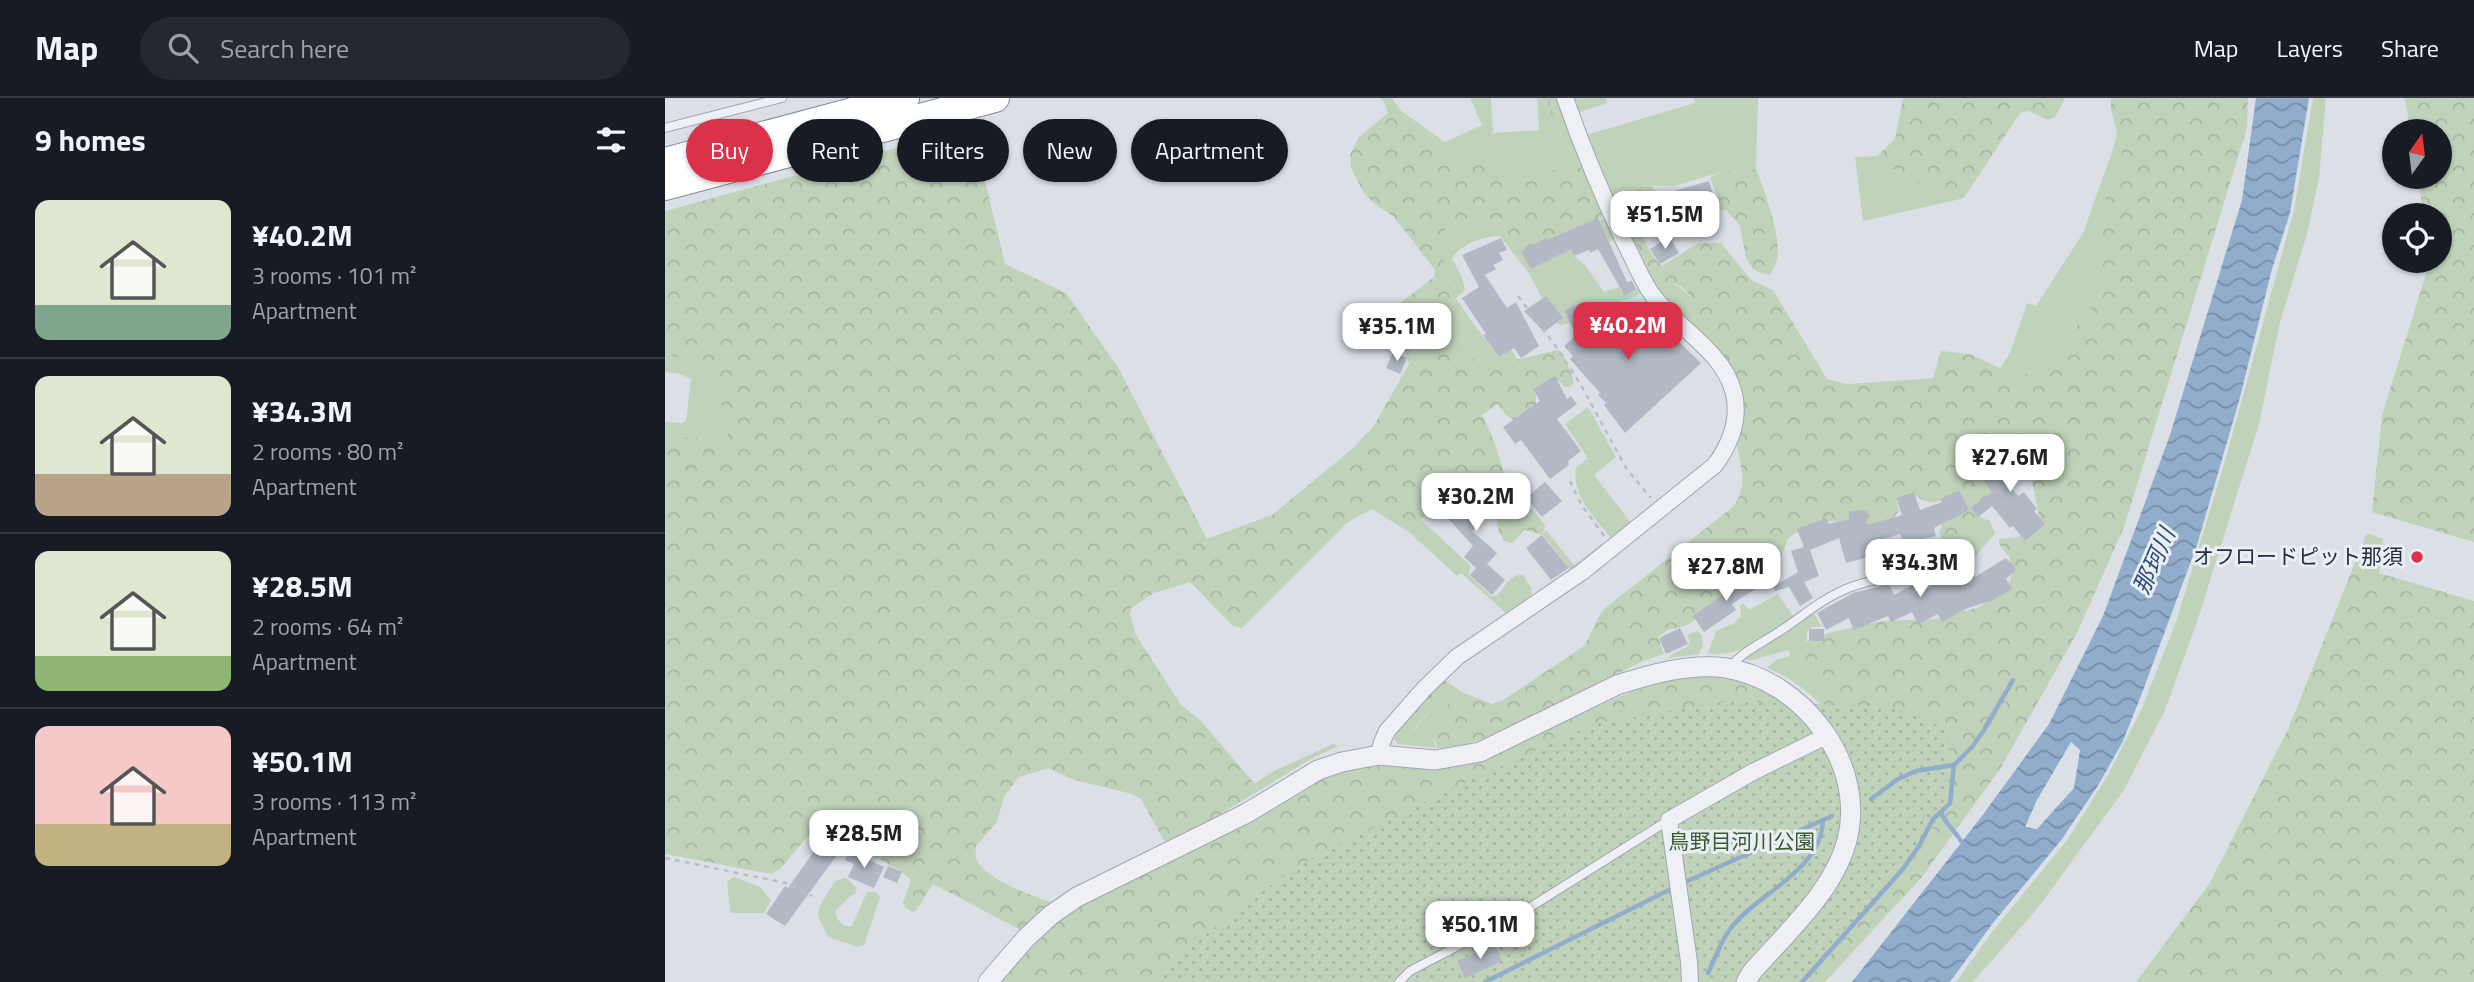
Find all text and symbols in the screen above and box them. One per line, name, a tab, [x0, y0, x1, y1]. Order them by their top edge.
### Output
search box	[140, 17, 630, 80]
text: Map	[35, 23, 98, 73]
icon: search	[164, 29, 202, 67]
text: Search here	[220, 29, 349, 68]
text: Map	[2194, 30, 2239, 66]
text: Layers	[2277, 30, 2343, 66]
text: Share	[2381, 30, 2439, 66]
text: 9 homes	[35, 117, 146, 163]
chip: Buy	[686, 119, 773, 182]
chip: Rent	[787, 119, 883, 182]
chip: Filters	[897, 119, 1009, 182]
chip: New	[1023, 119, 1117, 182]
chip: Apartment	[1131, 119, 1288, 182]
north arrow	[2382, 119, 2452, 189]
map controls	[2382, 119, 2452, 273]
icon: filters	[592, 121, 630, 159]
pin: ¥51.5M	[1608, 192, 1722, 251]
text: ¥51.5M	[1626, 196, 1704, 231]
button: locate	[2382, 203, 2452, 273]
text: ¥40.2M	[252, 212, 353, 258]
icon: home	[91, 228, 175, 312]
text: 3 rooms · 101 m²	[252, 258, 416, 293]
text: Apartment	[252, 293, 357, 328]
pin: ¥40.2M	[1571, 302, 1685, 362]
pin: ¥35.1M	[1340, 303, 1454, 363]
text: ¥40.2M	[1589, 307, 1667, 342]
text: ¥35.1M	[1358, 308, 1436, 343]
text: ¥34.3M	[252, 388, 353, 434]
icon: home	[91, 404, 175, 488]
text: 2 rooms · 80 m²	[252, 434, 403, 469]
pin: ¥27.6M	[1953, 434, 2067, 494]
text: ¥27.6M	[1971, 439, 2049, 474]
text: Apartment	[252, 469, 357, 504]
pin: ¥30.2M	[1419, 474, 1533, 533]
text: ¥30.2M	[1437, 478, 1515, 513]
water label: 那珂川	[2124, 519, 2185, 599]
pin: ¥34.3M	[1863, 540, 1977, 599]
place label: オフロードピット那須	[2193, 540, 2403, 572]
pin: ¥27.8M	[1669, 544, 1783, 603]
text: ¥34.3M	[1881, 544, 1959, 579]
text: ¥27.8M	[1687, 548, 1765, 583]
marker: オフロードピット那須	[2409, 549, 2425, 565]
text: ¥28.5M	[252, 563, 353, 609]
icon: home	[91, 579, 175, 663]
text: 2 rooms · 64 m²	[252, 609, 403, 644]
text: Apartment	[252, 644, 357, 679]
text: ¥50.1M	[252, 738, 353, 784]
icon: home	[91, 754, 175, 838]
text: 3 rooms · 113 m²	[252, 784, 416, 819]
pin: ¥28.5M	[807, 810, 921, 870]
text: ¥28.5M	[825, 815, 903, 850]
text: Apartment	[252, 819, 357, 854]
park label: 鳥野目河川公園	[1669, 825, 1816, 857]
pin: ¥50.1M	[1423, 902, 1537, 961]
text: ¥50.1M	[1441, 906, 1519, 941]

